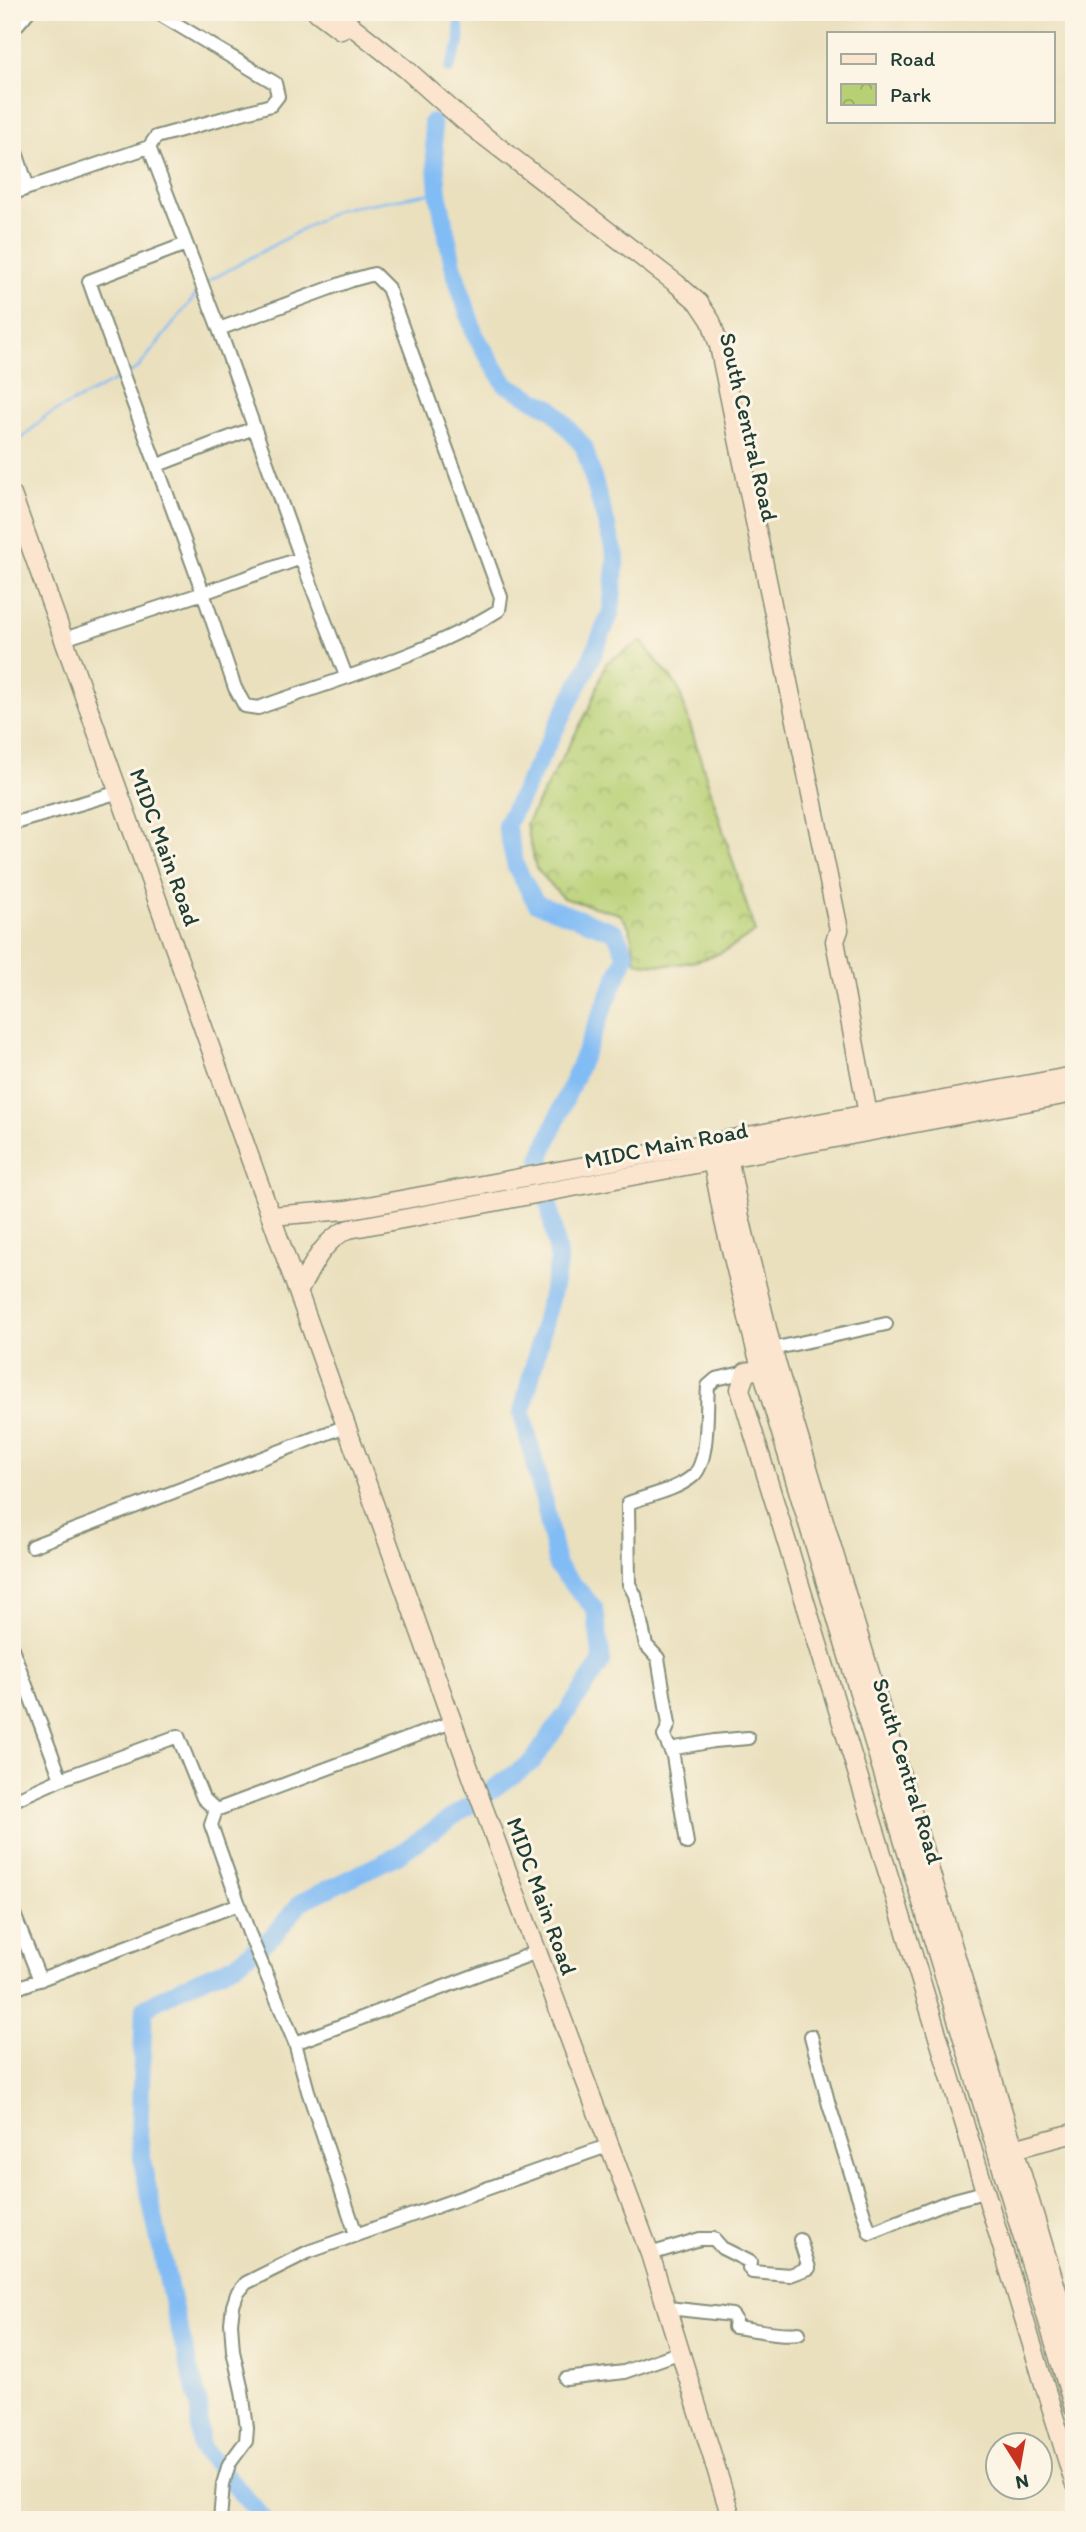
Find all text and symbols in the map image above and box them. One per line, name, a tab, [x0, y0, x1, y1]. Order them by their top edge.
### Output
legend	[827, 32, 1054, 122]
text: Road	[890, 46, 936, 71]
text: Park	[890, 82, 932, 107]
street label: South Central Road	[714, 330, 784, 524]
street label: MIDC Main Road	[124, 764, 206, 930]
street label: MIDC Main Road	[582, 1115, 750, 1175]
street label: South Central Road	[866, 1675, 950, 1868]
street label: MIDC Main Road	[501, 1813, 583, 1979]
north arrow	[984, 2430, 1054, 2500]
text: N	[1014, 2470, 1031, 2495]

